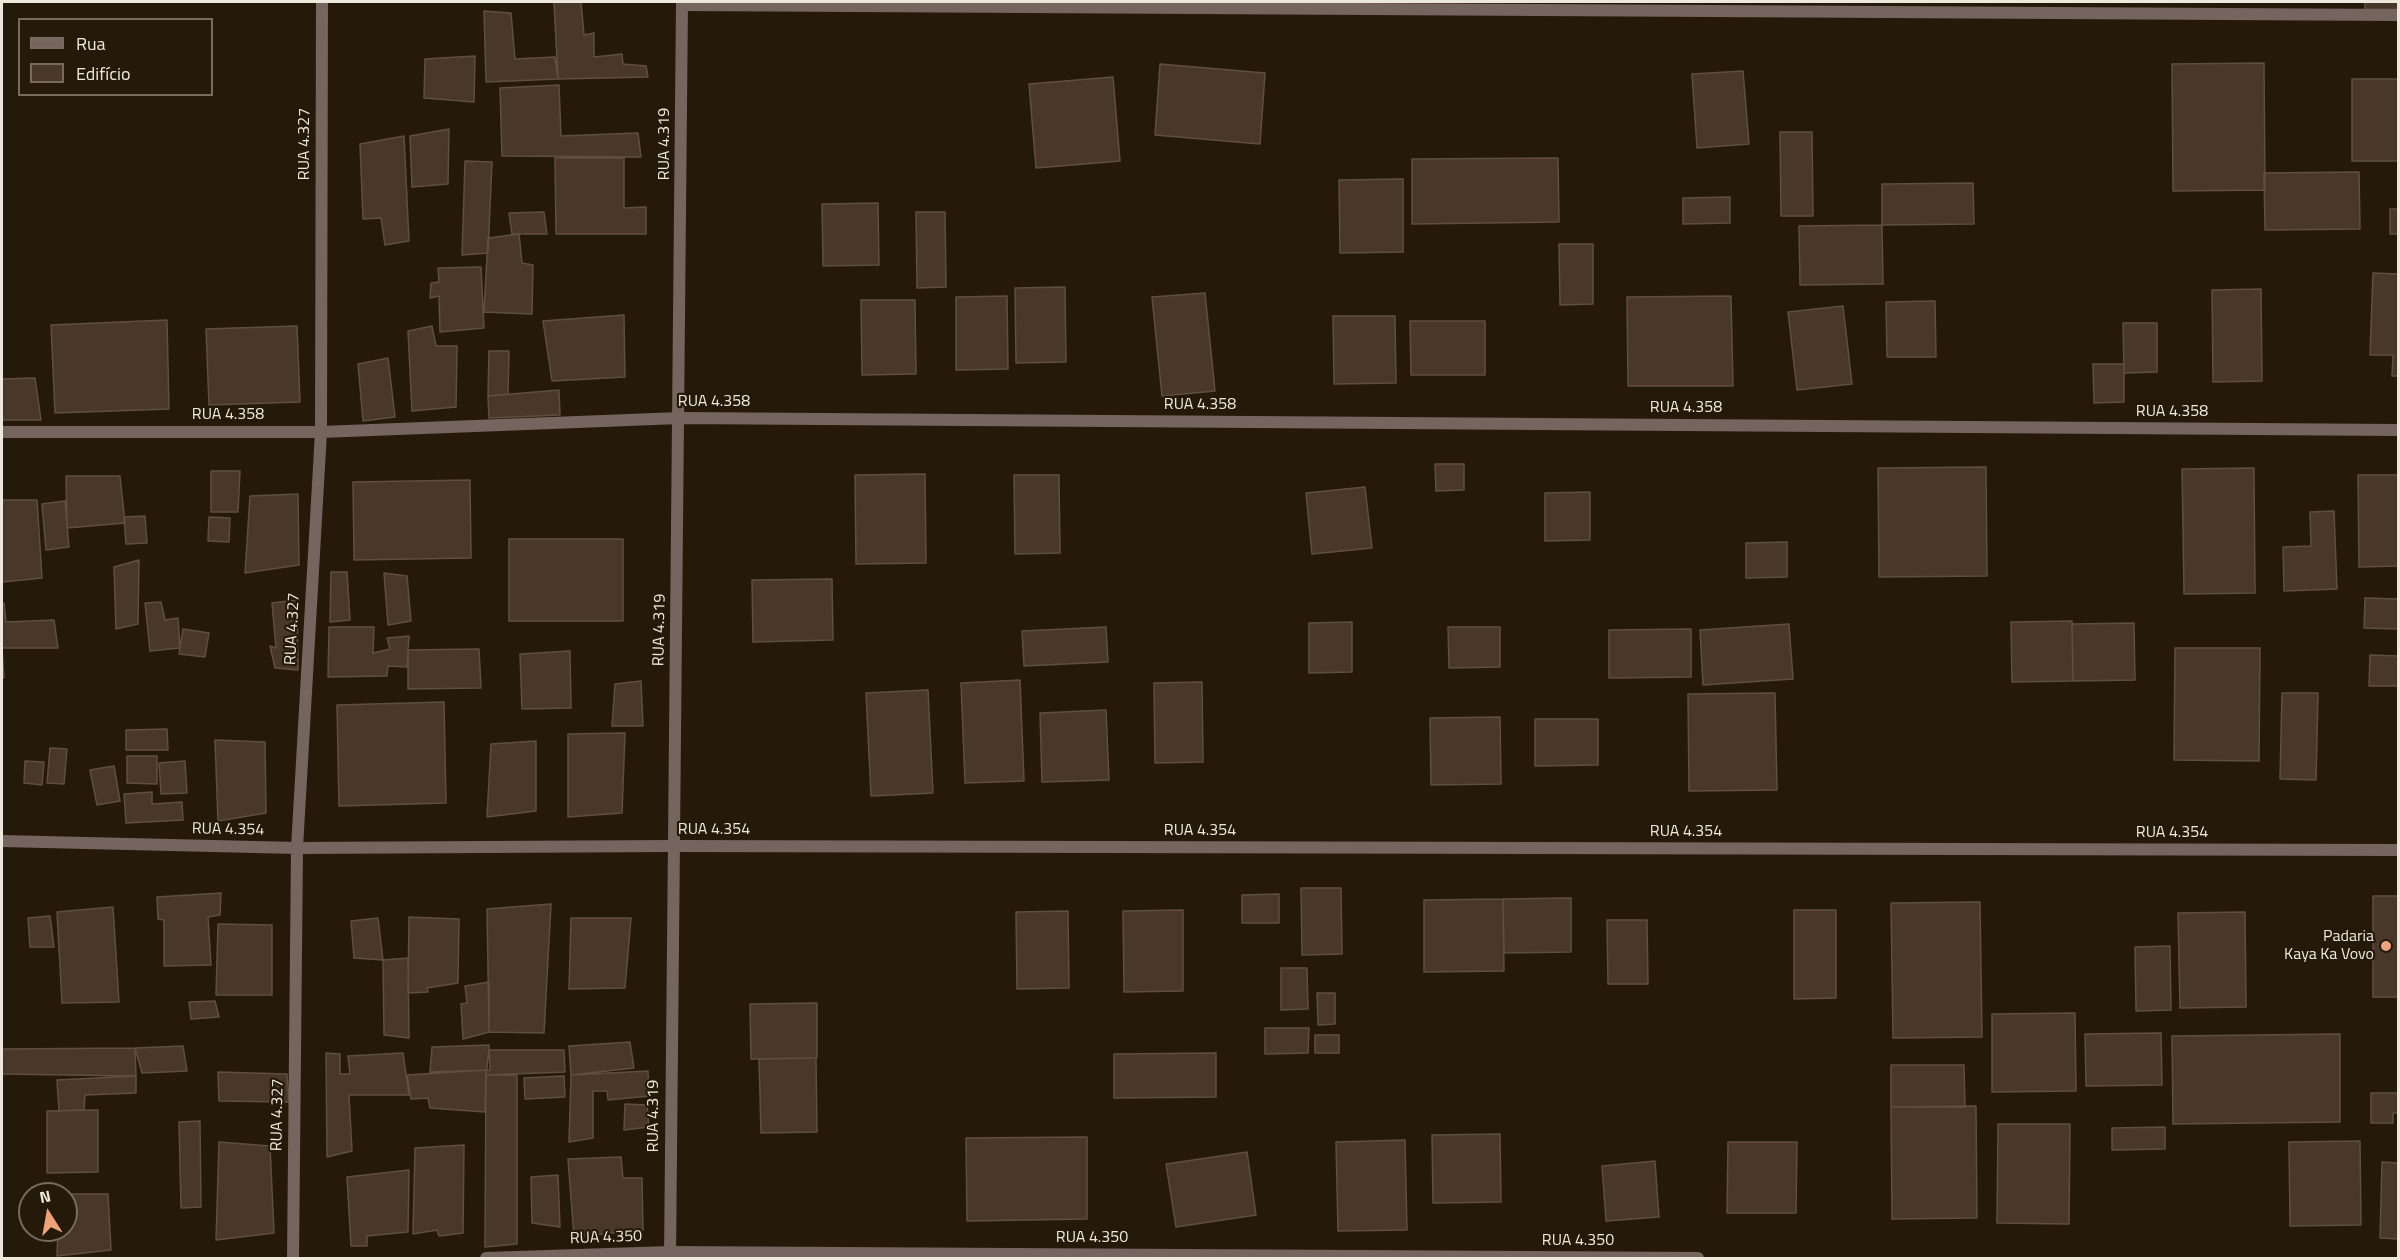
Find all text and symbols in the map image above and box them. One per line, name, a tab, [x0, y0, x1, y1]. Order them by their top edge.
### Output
legend	[18, 18, 213, 96]
text: Rua	[76, 30, 106, 57]
text: Edifício	[76, 60, 130, 87]
street label: RUA 4.327	[295, 108, 315, 180]
street label: RUA 4.319	[655, 108, 675, 180]
street label: RUA 4.358	[678, 392, 750, 412]
street label: RUA 4.358	[1164, 395, 1236, 415]
street label: RUA 4.358	[1650, 398, 1722, 418]
street label: RUA 4.358	[2136, 402, 2208, 422]
street label: RUA 4.358	[192, 405, 264, 425]
street label: RUA 4.327	[282, 592, 304, 666]
street label: RUA 4.319	[650, 594, 670, 666]
street label: RUA 4.354	[192, 820, 264, 840]
street label: RUA 4.354	[678, 820, 750, 840]
street label: RUA 4.354	[1164, 821, 1236, 841]
street label: RUA 4.354	[1650, 822, 1722, 842]
street label: RUA 4.354	[2136, 823, 2208, 843]
place label: Padaria Kaya Ka Vovo	[2284, 927, 2374, 965]
marker: Padaria Kaya Ka Vovo	[2379, 939, 2393, 953]
street label: RUA 4.327	[268, 1079, 288, 1151]
street label: RUA 4.319	[644, 1080, 664, 1152]
north arrow	[18, 1182, 78, 1242]
text: N	[37, 1183, 53, 1209]
street label: RUA 4.350	[569, 1227, 643, 1249]
street label: RUA 4.350	[1056, 1228, 1128, 1248]
street label: RUA 4.350	[1542, 1231, 1614, 1251]

